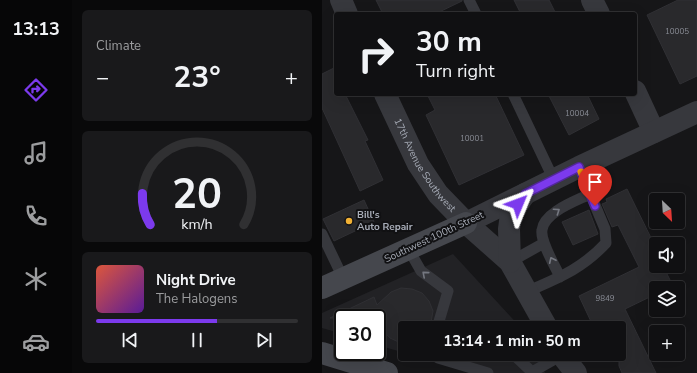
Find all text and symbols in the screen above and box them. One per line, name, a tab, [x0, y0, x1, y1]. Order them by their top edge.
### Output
text: 13:13	[12, 17, 60, 41]
text: 30 m	[416, 23, 482, 61]
house number: 10005	[665, 26, 689, 37]
icon: right	[350, 28, 402, 80]
text: Climate	[96, 37, 141, 55]
text: 23°	[173, 57, 221, 98]
text: Turn right	[416, 59, 495, 83]
text: −	[96, 63, 109, 93]
text: +	[285, 63, 298, 93]
icon: directions	[22, 76, 50, 104]
house number: 10004	[565, 108, 589, 119]
street label: 17th Avenue Southwest	[390, 116, 459, 216]
house number: 10001	[460, 133, 484, 144]
icon: music	[22, 139, 50, 167]
text: 20	[172, 165, 222, 222]
pin	[578, 165, 612, 206]
icon: arrive	[584, 171, 606, 193]
position arrow	[497, 183, 539, 225]
north arrow	[649, 193, 685, 229]
map controls	[649, 193, 685, 361]
icon: phone	[22, 202, 50, 230]
place label: Bill's Auto Repair	[357, 208, 413, 234]
street label: Southwest 100th Street	[382, 208, 486, 266]
one-way arrow	[553, 209, 560, 216]
text: km/h	[181, 214, 213, 233]
marker: Bill's Auto Repair	[344, 216, 354, 226]
button: sound	[649, 237, 685, 273]
one-way arrow	[549, 256, 557, 264]
icon: climate	[22, 265, 50, 293]
text: Night Drive	[156, 270, 236, 290]
one-way arrow	[422, 271, 430, 278]
button: layers	[649, 281, 685, 317]
text: The Halogens	[156, 290, 237, 308]
house number: 9849	[595, 293, 615, 304]
speed limit sign: 30	[334, 309, 386, 361]
button: +	[649, 325, 685, 361]
icon: car	[22, 328, 50, 356]
icon: previous	[119, 329, 141, 351]
icon: pause	[186, 329, 208, 351]
icon: next	[253, 329, 275, 351]
text: 13:14 · 1 min · 50 m	[443, 331, 581, 351]

